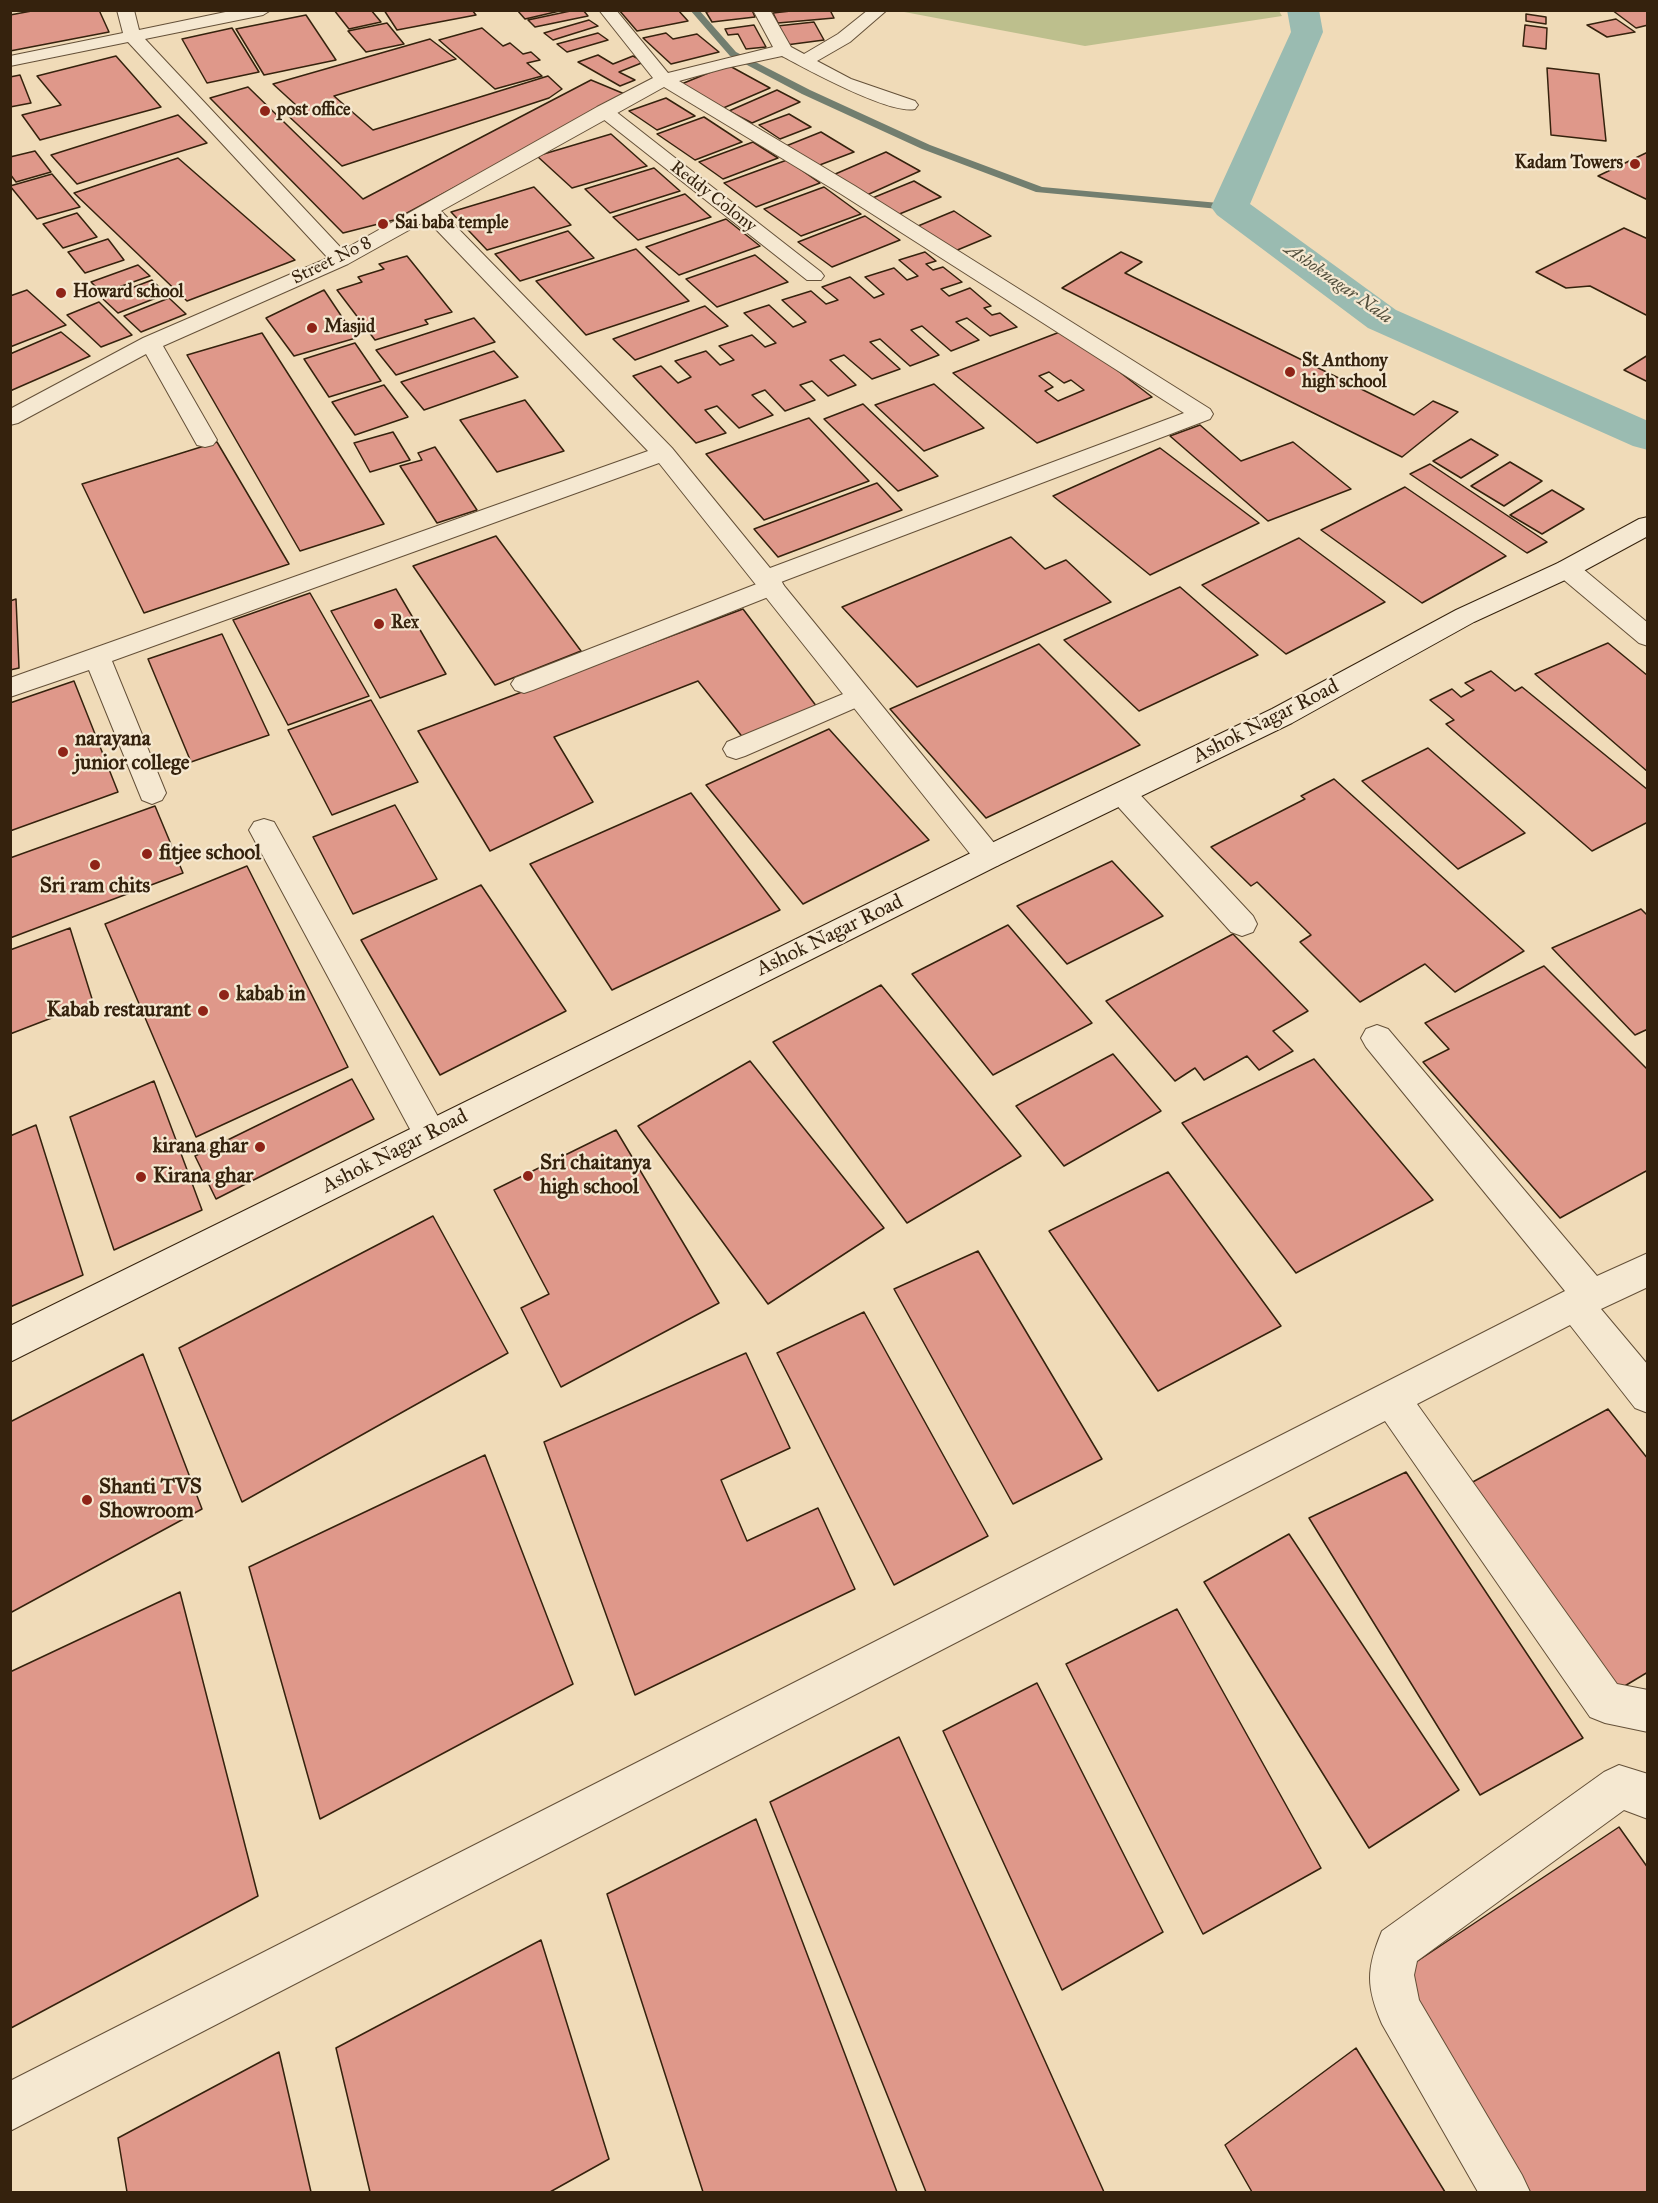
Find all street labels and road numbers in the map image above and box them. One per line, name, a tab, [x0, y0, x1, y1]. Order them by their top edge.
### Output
street label: Reddy Colony	[666, 157, 760, 237]
street label: Street No 8	[289, 232, 375, 290]
street label: Ashok Nagar Road	[1189, 674, 1343, 770]
street label: Ashok Nagar Road	[752, 890, 908, 982]
street label: Ashok Nagar Road	[318, 1104, 472, 1200]

